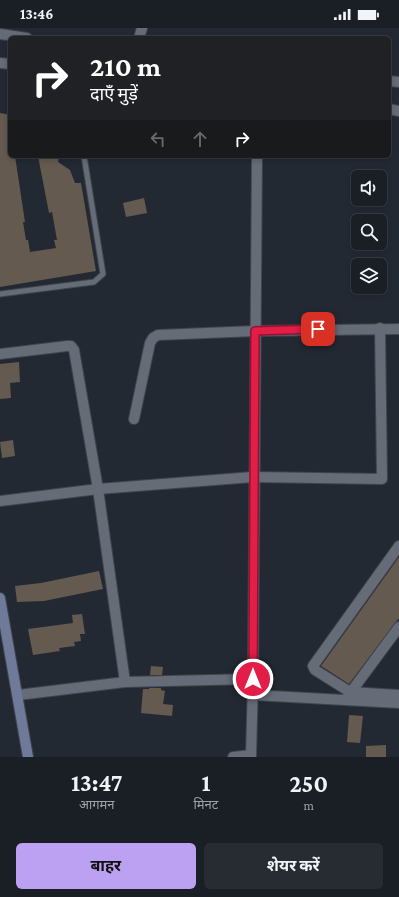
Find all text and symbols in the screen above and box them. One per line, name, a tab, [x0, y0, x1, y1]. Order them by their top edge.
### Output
text: 13:46	[20, 6, 53, 22]
text: 210 m	[90, 51, 161, 82]
icon: right	[24, 52, 76, 104]
text: दाएँ मुड़ें	[90, 84, 138, 104]
icon: left	[147, 128, 169, 150]
icon: ahead	[189, 128, 211, 150]
icon: right	[231, 128, 253, 150]
map controls	[351, 170, 387, 294]
button: sound	[351, 170, 387, 206]
button: search	[351, 214, 387, 250]
button: layers	[351, 258, 387, 294]
pin	[301, 312, 335, 346]
icon: arrive	[307, 318, 329, 340]
position arrow	[232, 658, 274, 700]
text: 13:47	[71, 769, 122, 796]
text: 1	[201, 769, 210, 796]
text: 250	[289, 770, 328, 797]
text: आगमन	[79, 797, 115, 812]
text: मिनट	[193, 797, 218, 812]
text: m	[303, 798, 314, 813]
button: बाहर	[16, 843, 196, 889]
button: शेयर करें	[204, 843, 383, 889]

